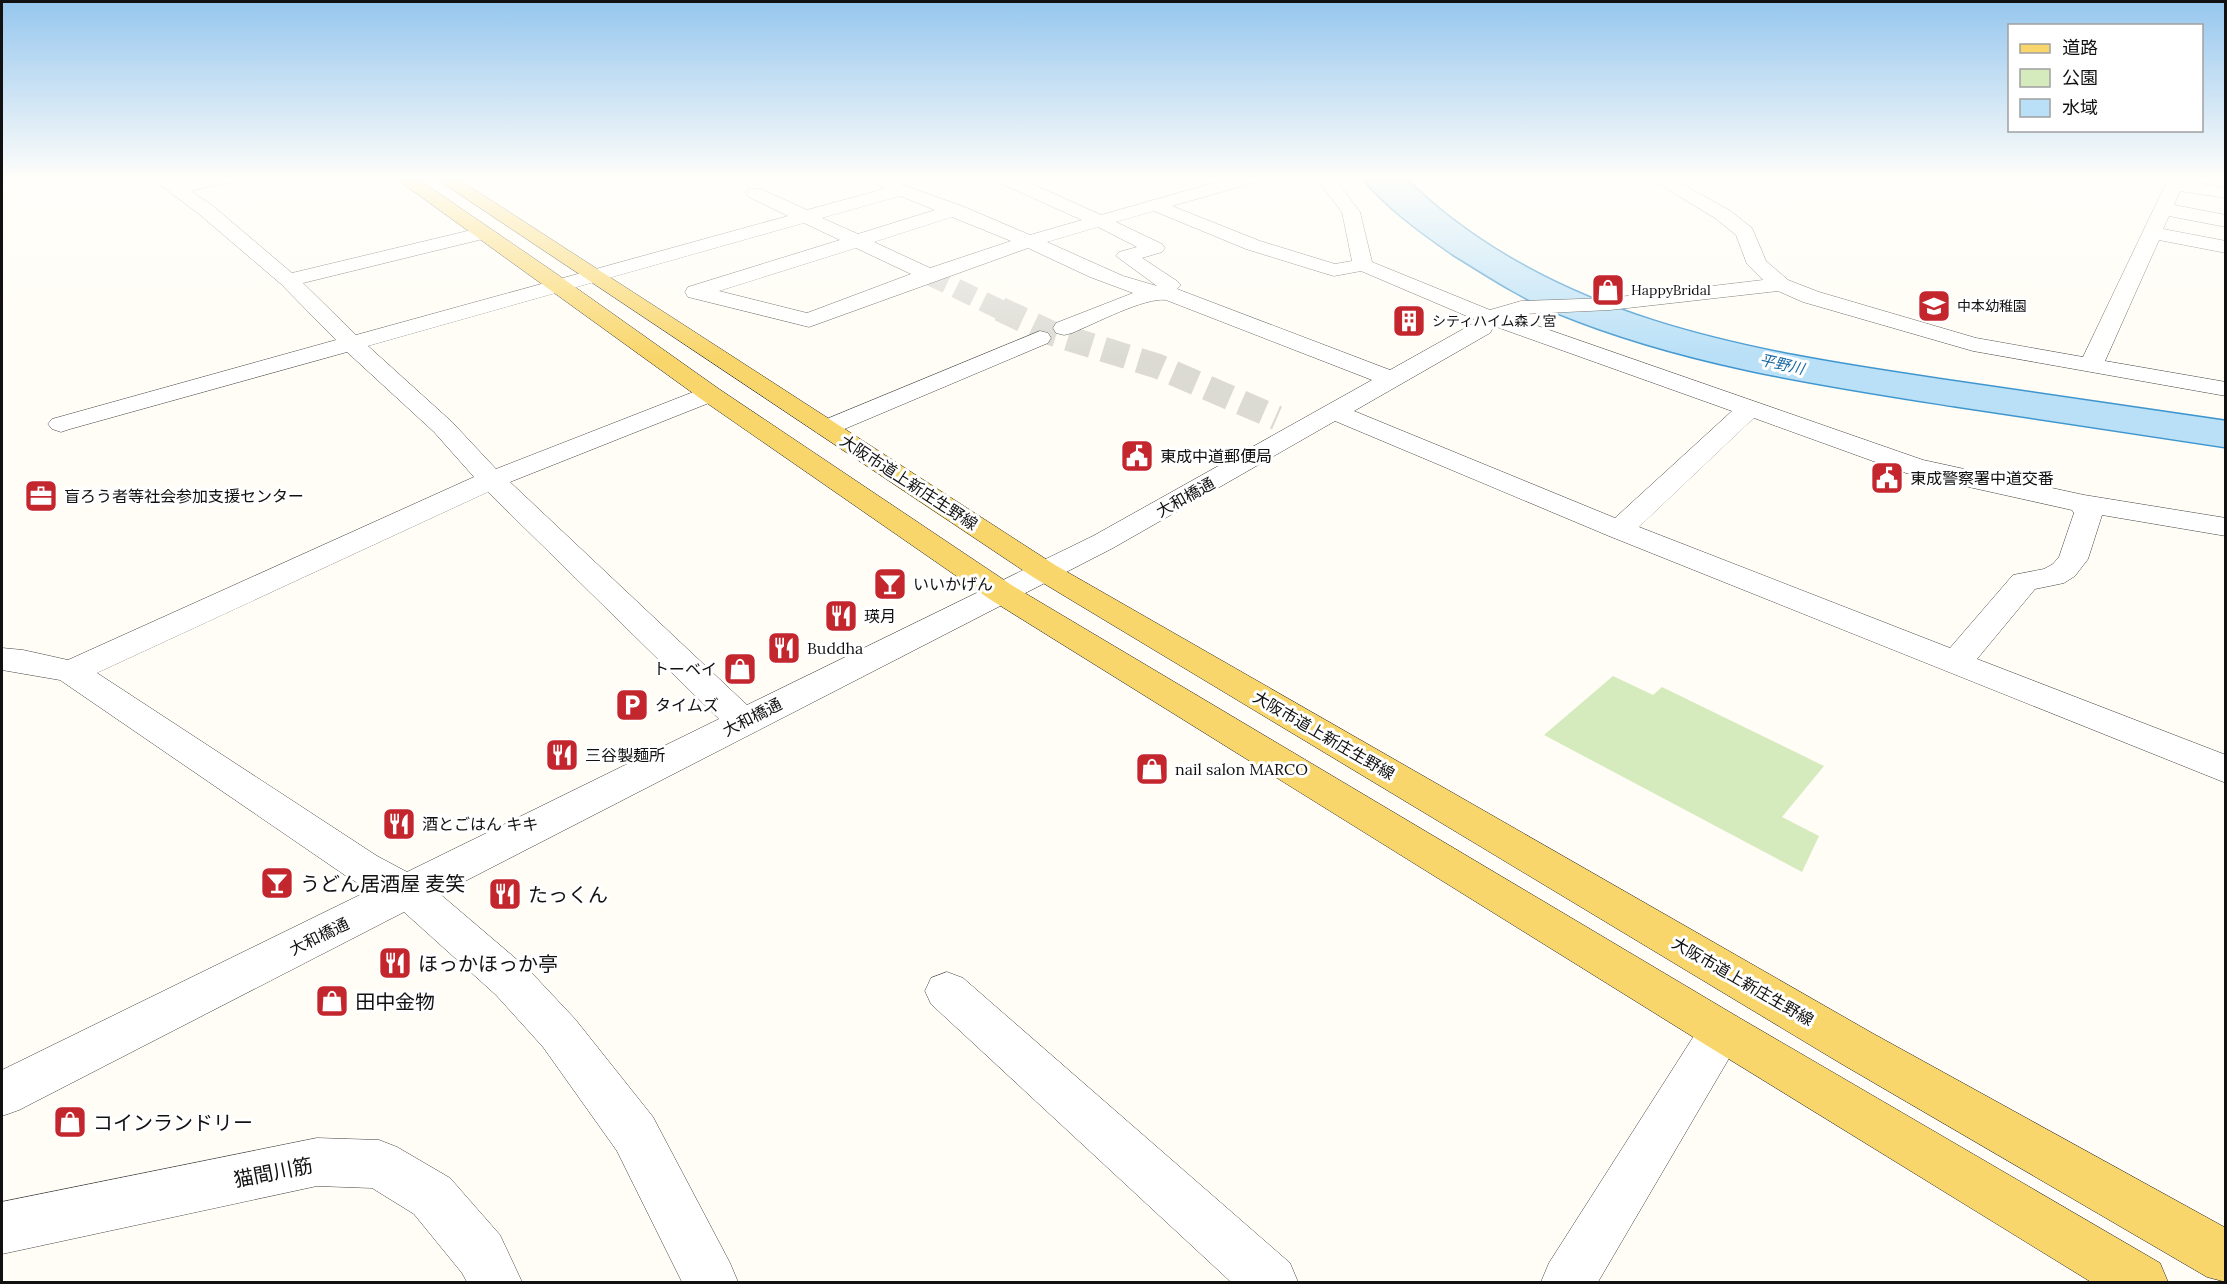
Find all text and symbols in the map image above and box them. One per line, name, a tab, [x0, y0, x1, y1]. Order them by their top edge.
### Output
legend	[2008, 24, 2203, 132]
text: 道路	[2062, 36, 2098, 59]
text: 公園	[2062, 66, 2098, 89]
text: 水域	[2062, 96, 2098, 119]
shop icon: HappyBridal	[1590, 272, 1626, 308]
place label: HappyBridal	[1631, 281, 1711, 299]
school or university icon: 中本幼稚園	[1916, 288, 1952, 324]
place label: 中本幼稚園	[1957, 297, 2027, 315]
building icon: シティハイム森ノ宮	[1391, 303, 1427, 339]
place label: シティハイム森ノ宮	[1432, 312, 1557, 330]
water label: 平野川	[1758, 350, 1808, 379]
street label: 大阪市道上新庄生野線	[836, 430, 982, 534]
public building icon: 東成中道郵便局	[1119, 438, 1155, 474]
place label: 東成中道郵便局	[1160, 446, 1272, 466]
public building icon: 東成警察署中道交番	[1869, 460, 1905, 496]
place label: 東成警察署中道交番	[1910, 468, 2054, 488]
street label: 大和橋通	[1152, 473, 1218, 521]
office icon: 盲ろう者等社会参加支援センター	[23, 478, 59, 514]
place label: 盲ろう者等社会参加支援センター	[64, 486, 304, 506]
bar icon: いいかげん	[872, 566, 908, 602]
place label: いいかげん	[913, 574, 993, 594]
restaurant icon: 瑛月	[823, 598, 859, 634]
place label: 瑛月	[864, 606, 896, 626]
restaurant icon: Buddha	[766, 630, 802, 666]
place label: Buddha	[807, 638, 863, 658]
shop icon: トーベイ	[722, 651, 758, 687]
place label: トーベイ	[653, 659, 717, 679]
street label: 大阪市道上新庄生野線	[1250, 686, 1398, 784]
parking icon: タイムズ	[614, 687, 650, 723]
street label: 大和橋通	[719, 694, 785, 740]
place label: タイムズ	[655, 695, 719, 715]
restaurant icon: 三谷製麺所	[544, 737, 580, 773]
place label: 三谷製麺所	[585, 745, 665, 765]
shop icon: nail salon MARCO	[1134, 751, 1170, 787]
place label: nail salon MARCO	[1175, 759, 1308, 779]
restaurant icon: 酒とごはん キキ	[381, 806, 417, 842]
place label: 酒とごはん キキ	[422, 814, 538, 834]
bar icon: うどん居酒屋 麦笑	[259, 865, 295, 901]
place label: うどん居酒屋 麦笑	[300, 871, 465, 896]
restaurant icon: たっくん	[487, 876, 523, 912]
place label: たっくん	[528, 882, 608, 907]
street label: 大和橋通	[286, 913, 352, 959]
street label: 大阪市道上新庄生野線	[1669, 932, 1817, 1030]
restaurant icon: ほっかほっか亭	[377, 945, 413, 981]
place label: ほっかほっか亭	[418, 951, 558, 976]
shop icon: 田中金物	[314, 983, 350, 1019]
place label: 田中金物	[355, 989, 435, 1014]
shop icon: コインランドリー	[52, 1104, 88, 1140]
place label: コインランドリー	[93, 1110, 253, 1135]
street label: 猫間川筋	[231, 1152, 315, 1192]

